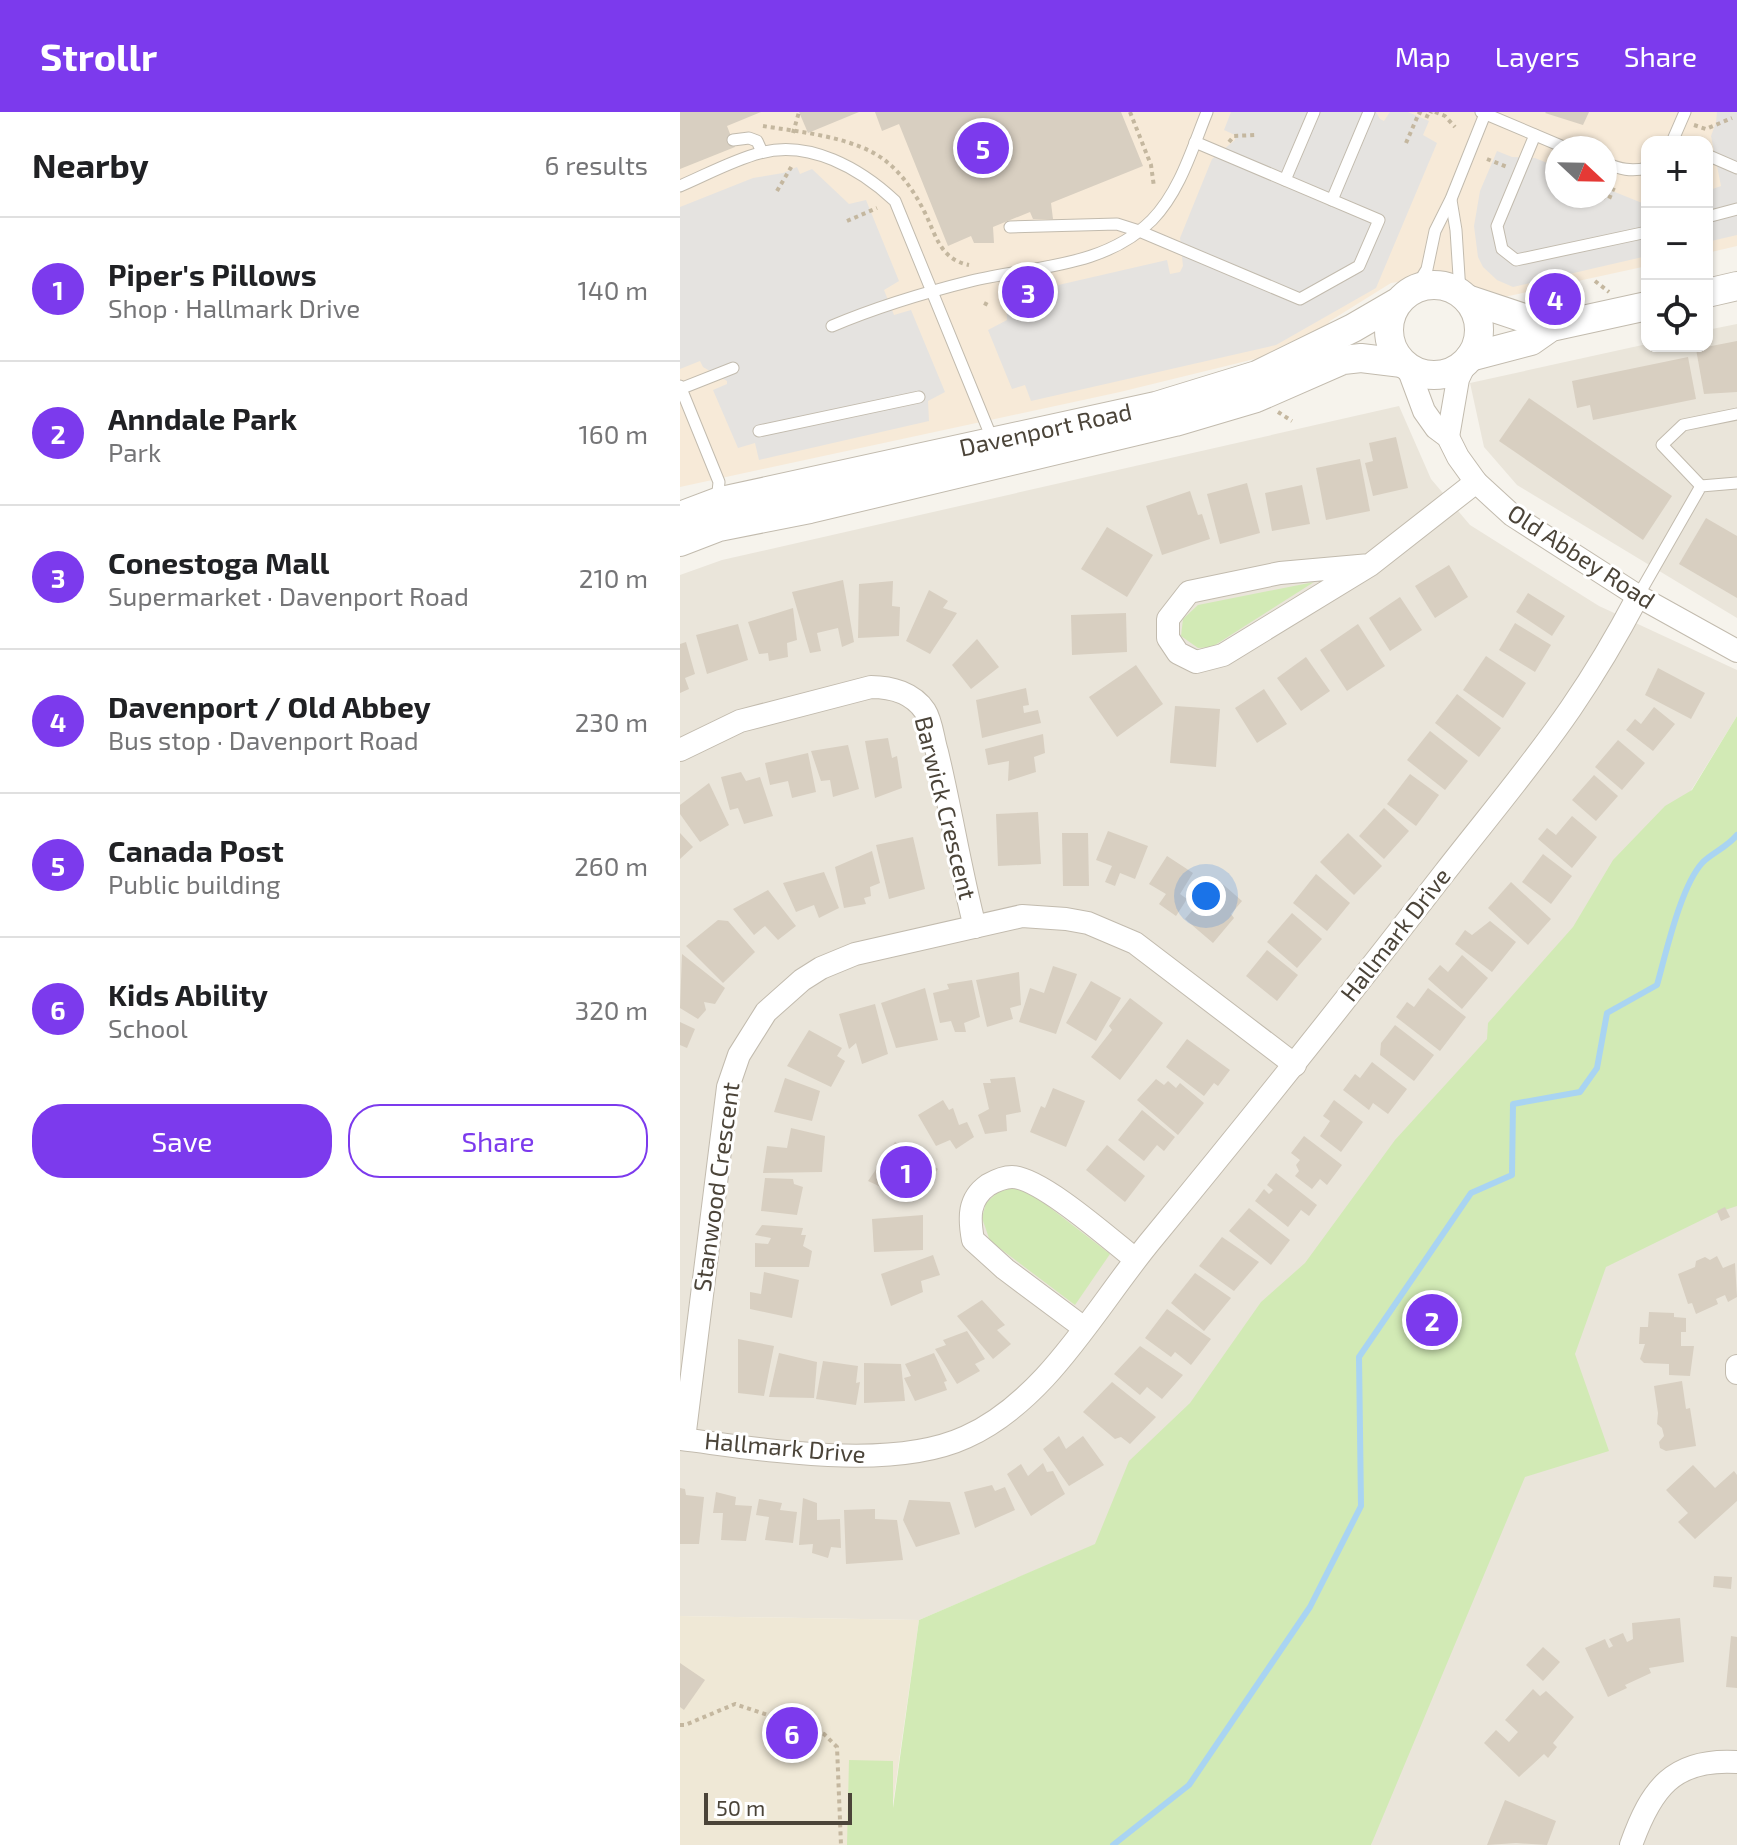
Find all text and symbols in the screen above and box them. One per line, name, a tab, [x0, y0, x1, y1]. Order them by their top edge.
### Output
text: Strollr	[40, 33, 157, 79]
text: Map	[1395, 39, 1451, 73]
text: Layers	[1495, 39, 1580, 73]
text: Share	[1624, 39, 1697, 73]
pin: 5	[957, 118, 1009, 178]
north arrow	[1545, 136, 1617, 208]
map controls	[1641, 136, 1713, 352]
button: +	[1641, 136, 1713, 208]
text: Nearby	[32, 144, 149, 185]
text: 6 results	[545, 149, 648, 180]
button: −	[1641, 208, 1713, 280]
text: Piper's Pillows	[108, 256, 317, 292]
pin: 3	[1002, 262, 1054, 322]
pin: 4	[1529, 269, 1581, 329]
text: 1	[52, 274, 64, 305]
text: 140 m	[577, 274, 648, 305]
button: locate	[1641, 280, 1713, 352]
text: Shop · Hallmark Drive	[108, 292, 360, 323]
street label: Davenport Road	[957, 396, 1134, 462]
text: Anndale Park	[108, 400, 297, 436]
text: 2	[50, 418, 66, 449]
text: 160 m	[579, 418, 648, 449]
text: Park	[108, 436, 161, 467]
street label: Old Abbey Road	[1503, 497, 1661, 614]
text: Conestoga Mall	[108, 544, 329, 580]
text: 3	[51, 562, 65, 593]
text: 210 m	[579, 562, 648, 593]
text: Supermarket · Davenport Road	[108, 580, 469, 611]
text: Davenport / Old Abbey	[108, 688, 431, 724]
text: 4	[50, 706, 66, 737]
text: 230 m	[575, 706, 648, 737]
street label: Barwick Crescent	[910, 713, 983, 902]
text: Bus stop · Davenport Road	[108, 724, 419, 755]
text: Canada Post	[108, 832, 284, 868]
text: 5	[51, 850, 65, 881]
text: 260 m	[574, 850, 648, 881]
street label: Hallmark Drive	[1334, 861, 1456, 1007]
text: Public building	[108, 868, 280, 899]
your location	[1186, 876, 1226, 916]
text: Kids Ability	[108, 976, 268, 1012]
text: 6	[50, 994, 66, 1025]
text: 320 m	[575, 994, 648, 1025]
text: School	[108, 1012, 188, 1043]
street label: Stanwood Crescent	[686, 1080, 745, 1293]
button: Save	[32, 1104, 332, 1178]
button: Share	[348, 1104, 648, 1178]
pin: 1	[880, 1142, 932, 1202]
pin: 2	[1406, 1290, 1458, 1350]
street label: Hallmark Drive	[703, 1425, 867, 1468]
pin: 6	[766, 1703, 818, 1763]
scale bar	[704, 1789, 852, 1825]
text: 50 m	[716, 1794, 765, 1820]

